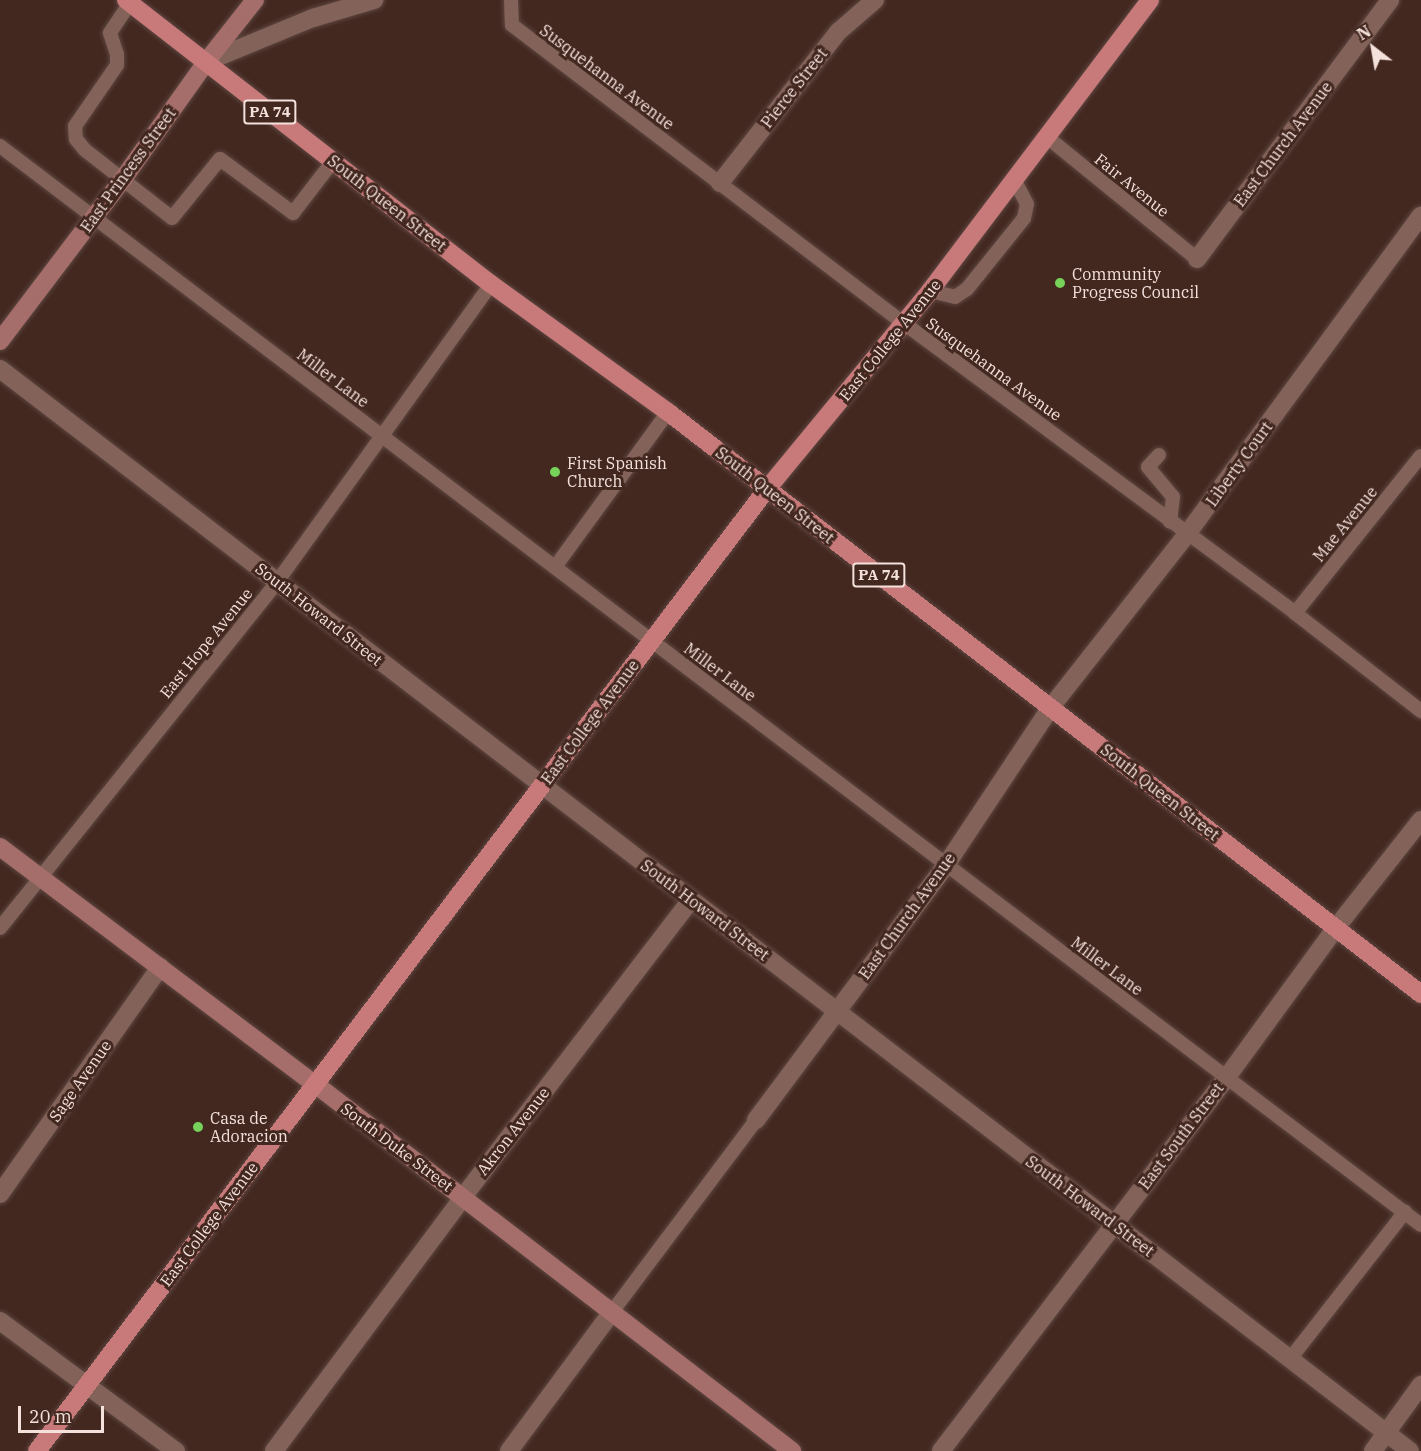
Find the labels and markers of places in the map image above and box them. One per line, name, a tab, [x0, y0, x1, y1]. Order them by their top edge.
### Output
place label: Community Progress Council	[1072, 264, 1199, 302]
marker: Community Progress Council	[1053, 276, 1067, 290]
place label: First Spanish Church	[567, 453, 667, 491]
marker: First Spanish Church	[548, 465, 562, 479]
place label: Casa de Adoracion	[210, 1108, 288, 1146]
marker: Casa de Adoracion	[191, 1120, 205, 1134]

